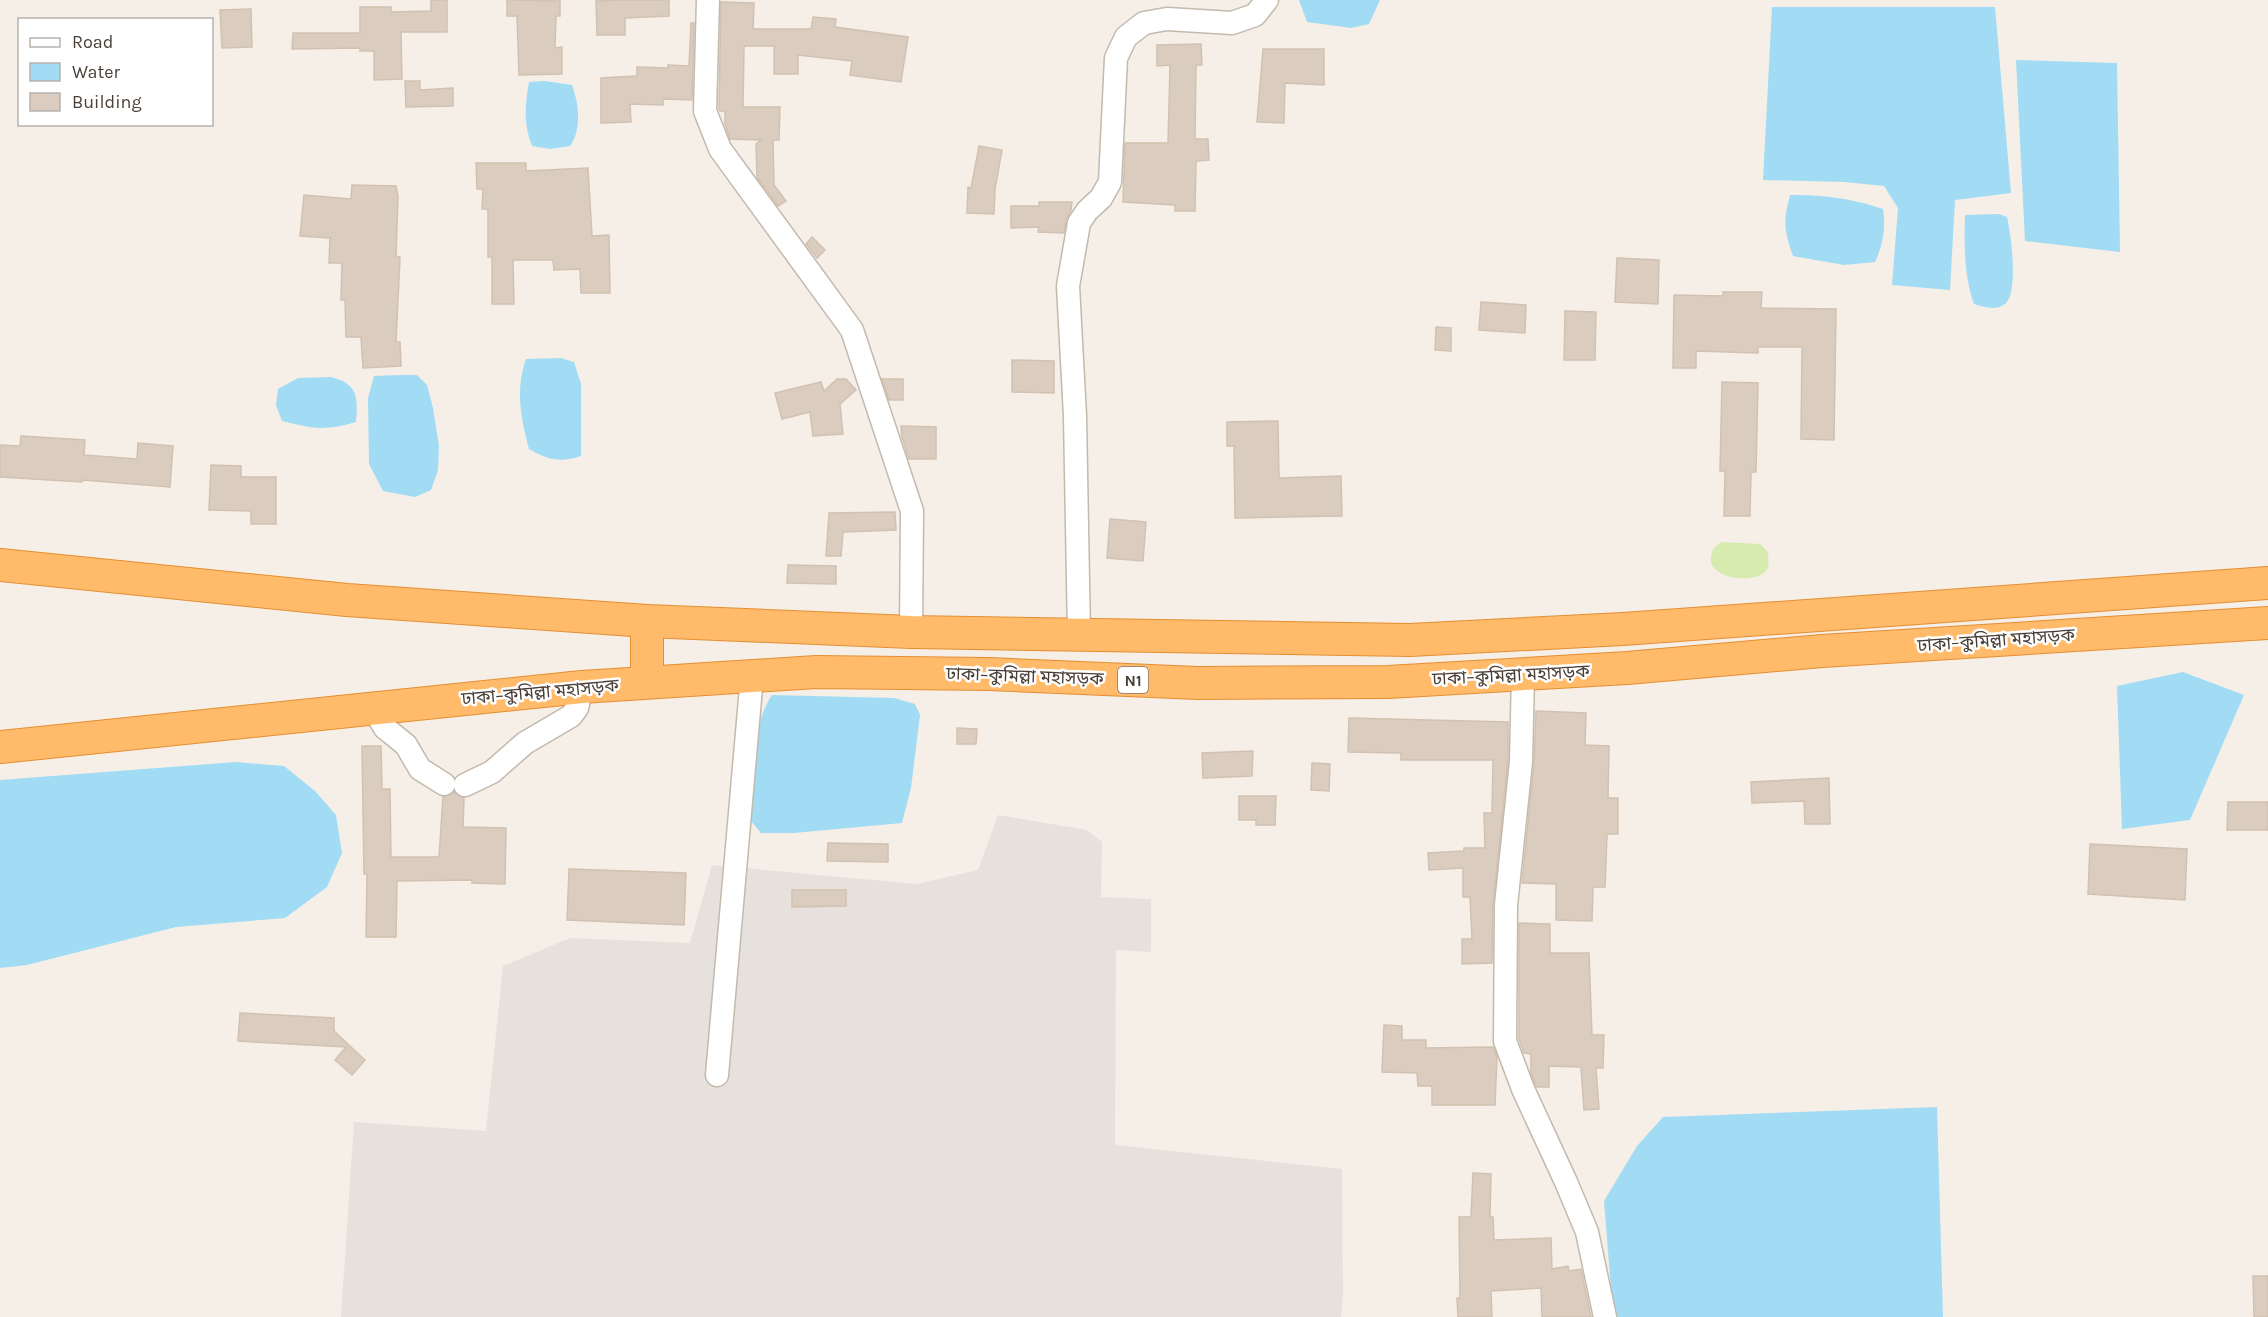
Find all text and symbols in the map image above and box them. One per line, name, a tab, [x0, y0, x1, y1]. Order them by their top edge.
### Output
legend	[18, 18, 213, 126]
text: Road	[72, 31, 113, 53]
text: Water	[72, 61, 120, 83]
text: Building	[72, 91, 142, 113]
street label: ঢাকা–কুমিল্লা মহাসড়ক	[1916, 623, 2076, 657]
street label: ঢাকা–কুমিল্লা মহাসড়ক	[1431, 660, 1591, 690]
street label: ঢাকা–কুমিল্লা মহাসড়ক	[945, 662, 1105, 690]
road number: N1	[1118, 667, 1148, 693]
street label: ঢাকা–কুমিল্লা মহাসড়ক	[459, 674, 620, 710]

